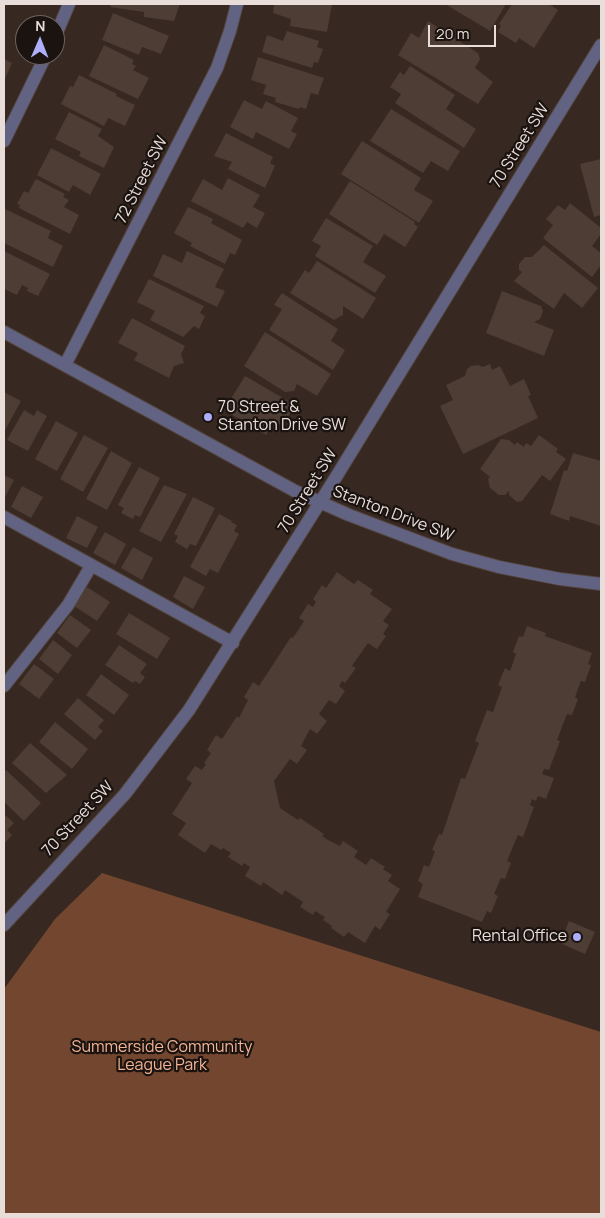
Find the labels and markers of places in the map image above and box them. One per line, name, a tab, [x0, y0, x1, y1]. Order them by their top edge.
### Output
place label: 70 Street & Stanton Drive SW	[218, 398, 346, 436]
marker: 70 Street & Stanton Drive SW	[202, 411, 214, 423]
place label: Rental Office	[472, 927, 567, 947]
marker: Rental Office	[571, 931, 583, 943]

